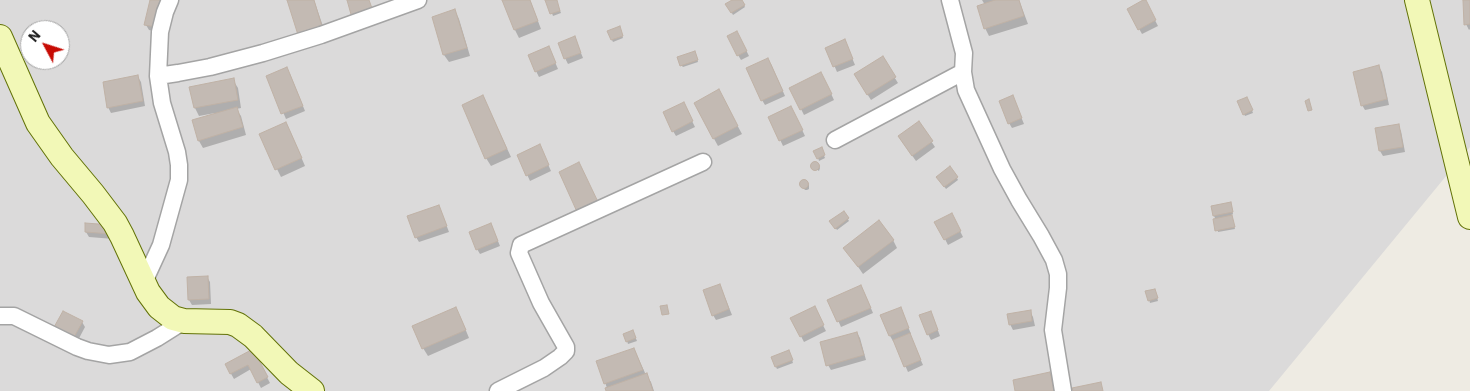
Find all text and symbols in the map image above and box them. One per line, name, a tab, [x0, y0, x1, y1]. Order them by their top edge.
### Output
north arrow	[20, 20, 70, 70]
text: N	[24, 26, 44, 46]

